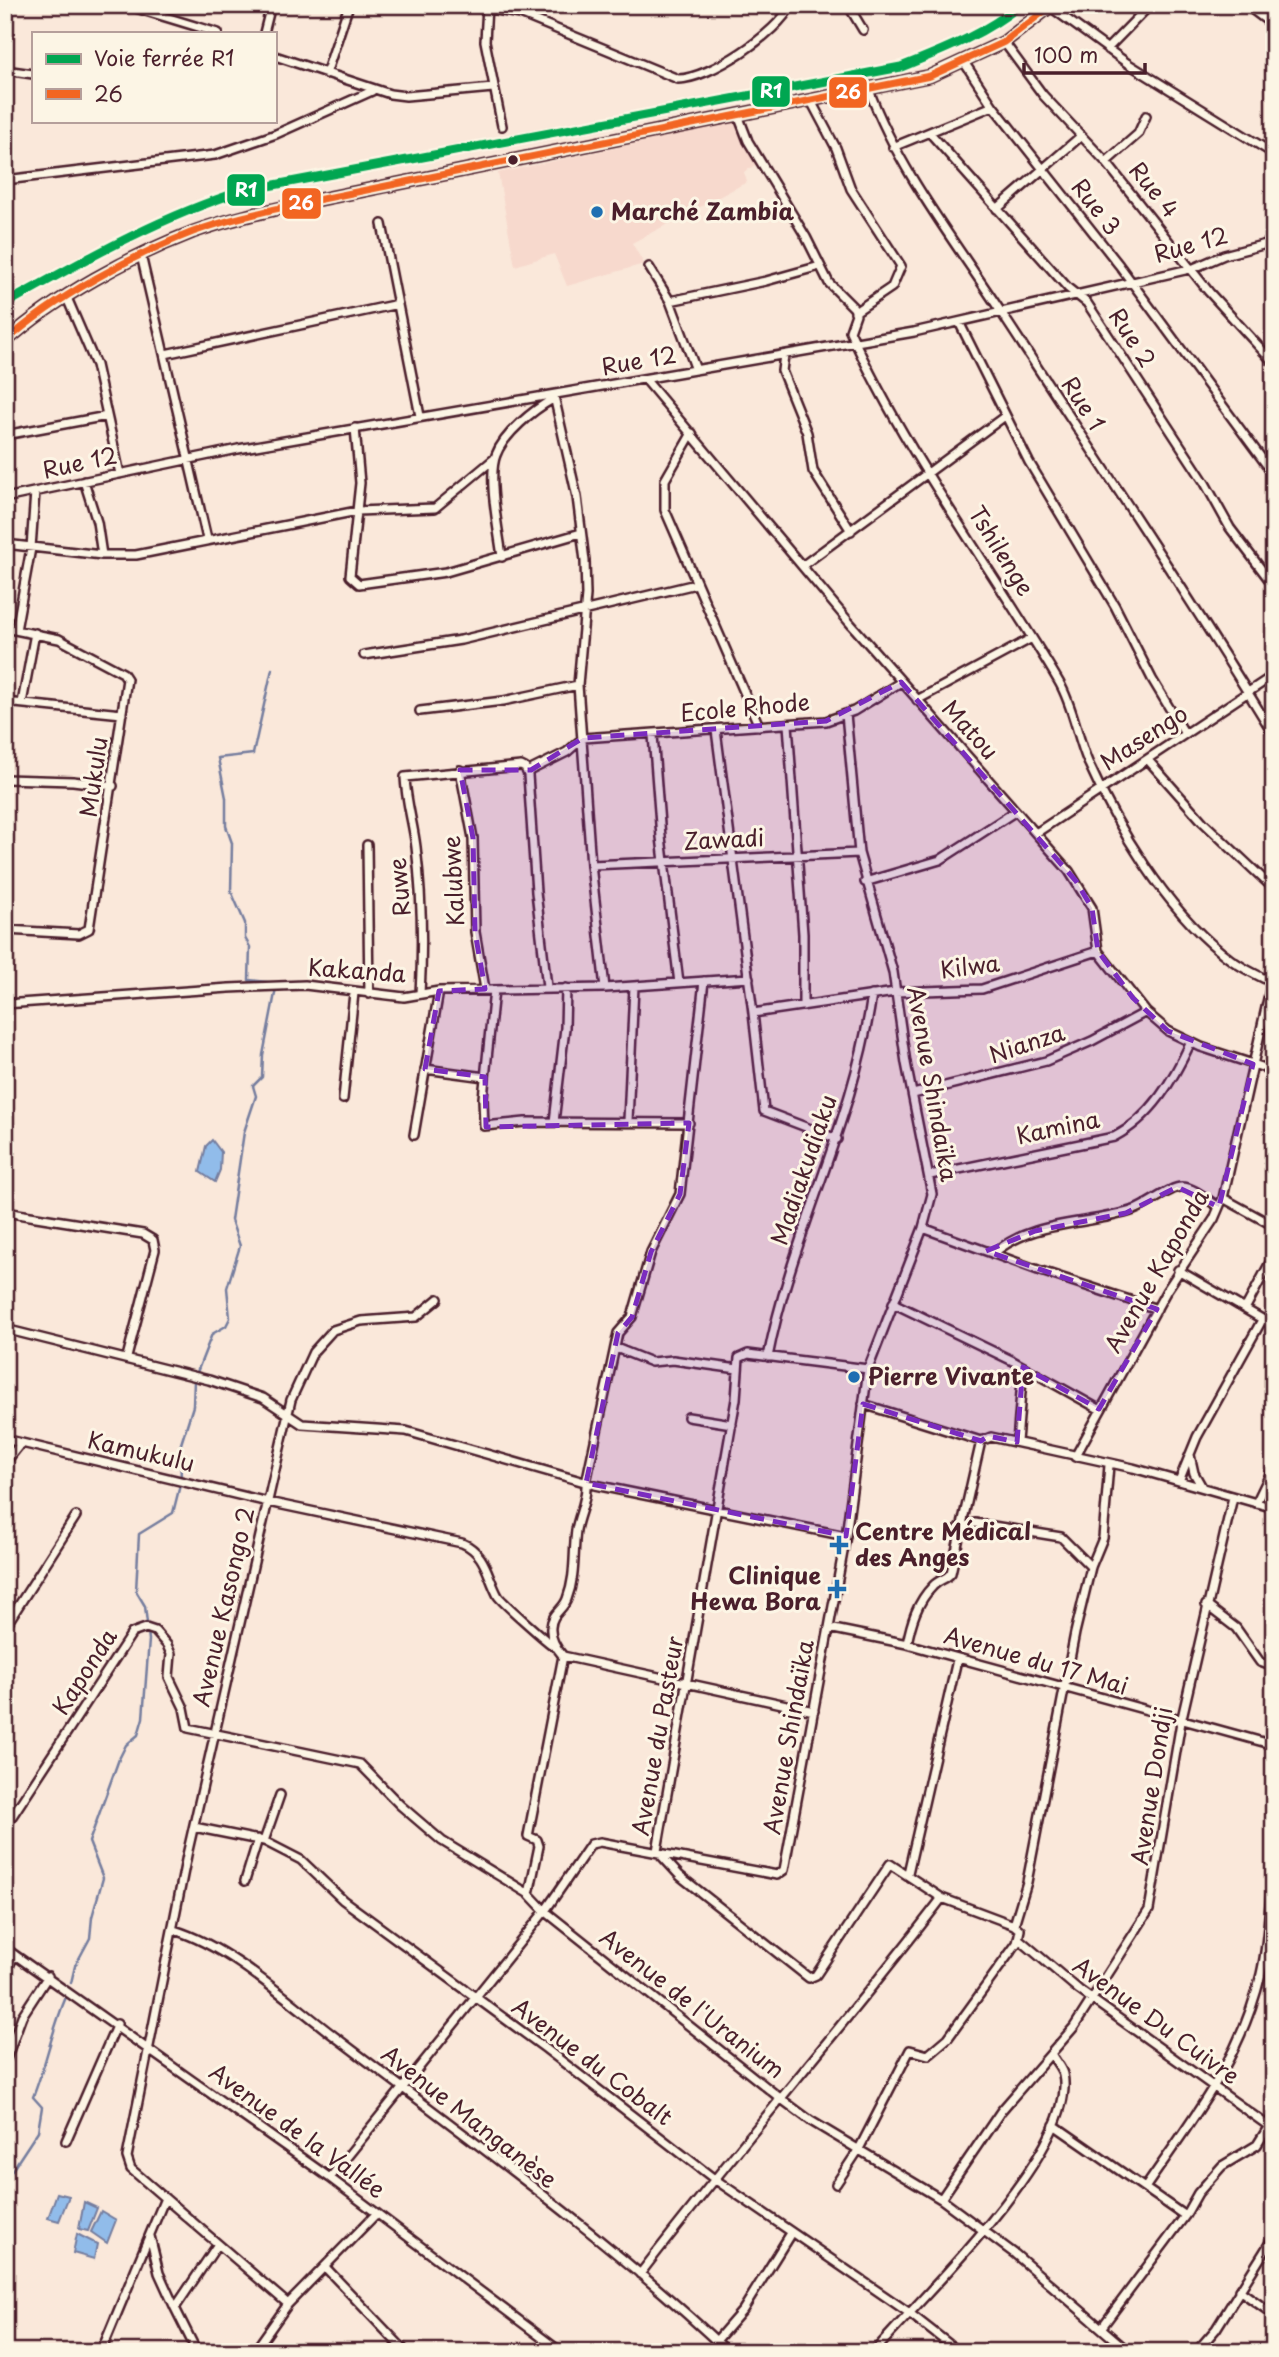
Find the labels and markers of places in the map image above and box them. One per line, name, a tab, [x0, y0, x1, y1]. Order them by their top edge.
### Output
unlabelled marker	[506, 153, 520, 167]
place label: Marché Zambia	[611, 193, 794, 228]
marker: Marché Zambia	[589, 204, 605, 220]
place label: Pierre Vivante	[868, 1358, 1035, 1393]
marker: Pierre Vivante	[846, 1369, 862, 1385]
place label: Centre Médical des Anges	[855, 1513, 1031, 1574]
marker: Centre Médical des Anges	[829, 1535, 849, 1555]
place label: Clinique Hewa Bora	[690, 1557, 821, 1618]
marker: Clinique Hewa Bora	[827, 1579, 847, 1599]

